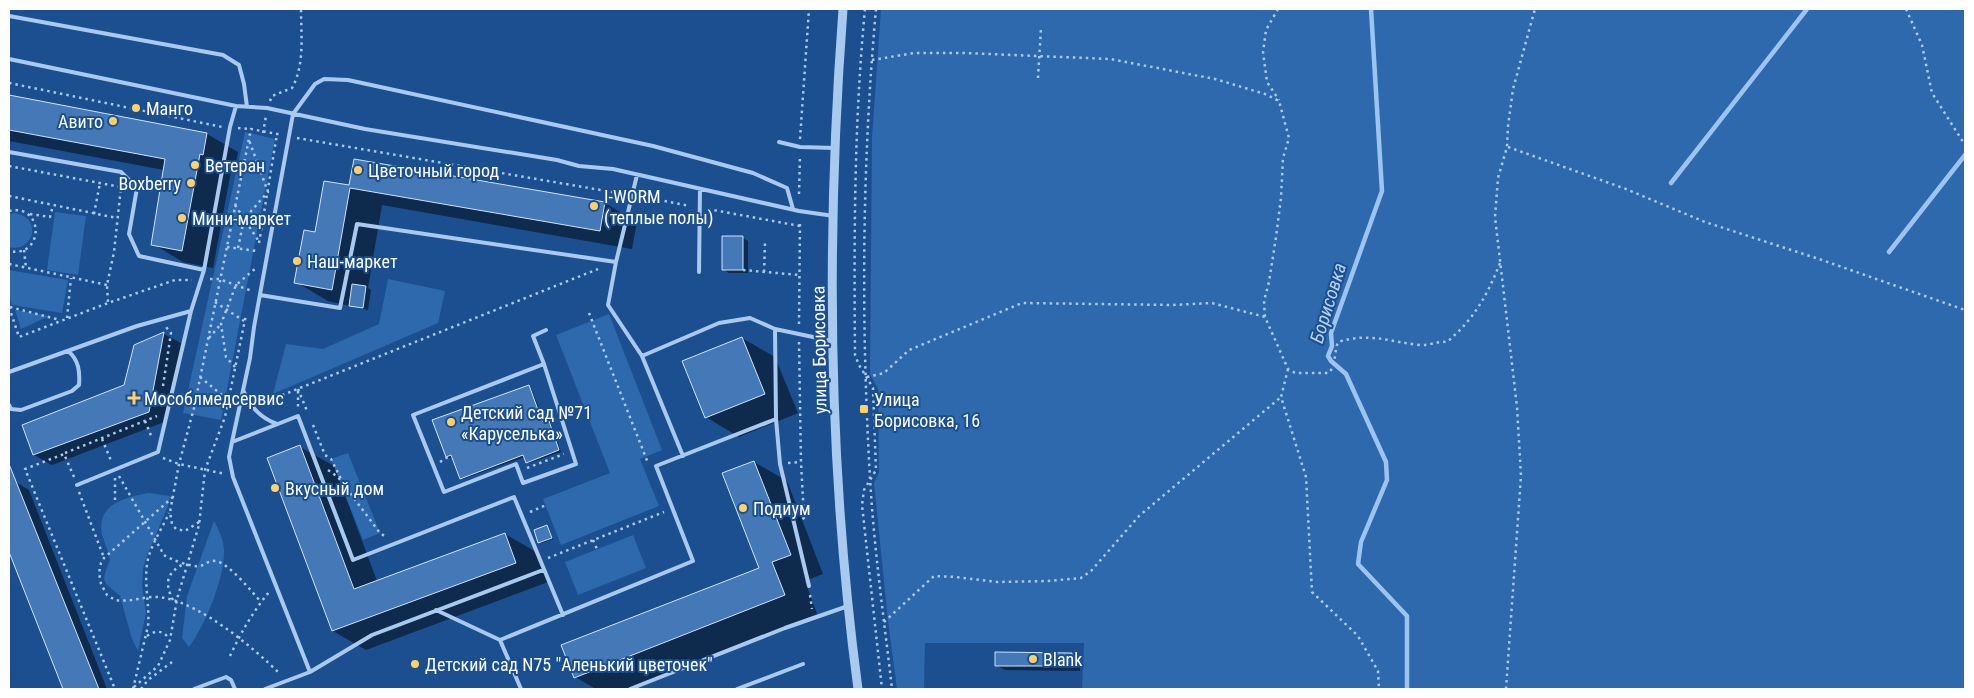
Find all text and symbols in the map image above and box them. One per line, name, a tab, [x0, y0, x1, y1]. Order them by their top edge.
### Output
place label: Манго	[146, 98, 193, 119]
marker: Манго	[130, 102, 142, 114]
place label: Авито	[58, 111, 103, 132]
marker: Авито	[107, 115, 119, 127]
place label: Ветеран	[205, 155, 265, 176]
marker: Ветеран	[189, 159, 201, 171]
place label: Цветочный город	[368, 160, 499, 181]
marker: Цветочный город	[352, 164, 364, 176]
place label: Boxberry	[118, 173, 181, 194]
marker: Boxberry	[185, 177, 197, 189]
place label: I-WORM (теплые полы)	[604, 186, 713, 229]
marker: I-WORM (теплые полы)	[588, 200, 600, 212]
place label: Мини-маркет	[192, 208, 292, 229]
marker: Мини-маркет	[176, 212, 188, 224]
place label: Наш-маркет	[307, 251, 398, 272]
marker: Наш-маркет	[291, 255, 303, 267]
water label: Борисовка	[1305, 260, 1351, 346]
street label: улица Борисовка	[807, 286, 831, 414]
place label: Мособлмедсервис	[144, 388, 284, 409]
place label: Улица Борисовка, 16	[874, 389, 980, 431]
marker: Мособлмедсервис	[128, 392, 140, 404]
place label: Детский сад №71 «Каруселька»	[461, 402, 592, 444]
marker: Улица Борисовка, 16	[858, 403, 870, 415]
marker: Детский сад №71 «Каруселька»	[445, 416, 457, 428]
place label: Вкусный дом	[285, 478, 384, 499]
marker: Вкусный дом	[269, 482, 281, 494]
place label: Подиум	[753, 498, 811, 519]
marker: Подиум	[737, 502, 749, 514]
place label: Blank	[1043, 649, 1082, 670]
marker: Blank	[1027, 653, 1039, 665]
place label: Детский сад N75 "Аленький цветочек"	[425, 654, 713, 675]
marker: Детский сад N75 "Аленький цветочек"	[409, 658, 421, 670]

